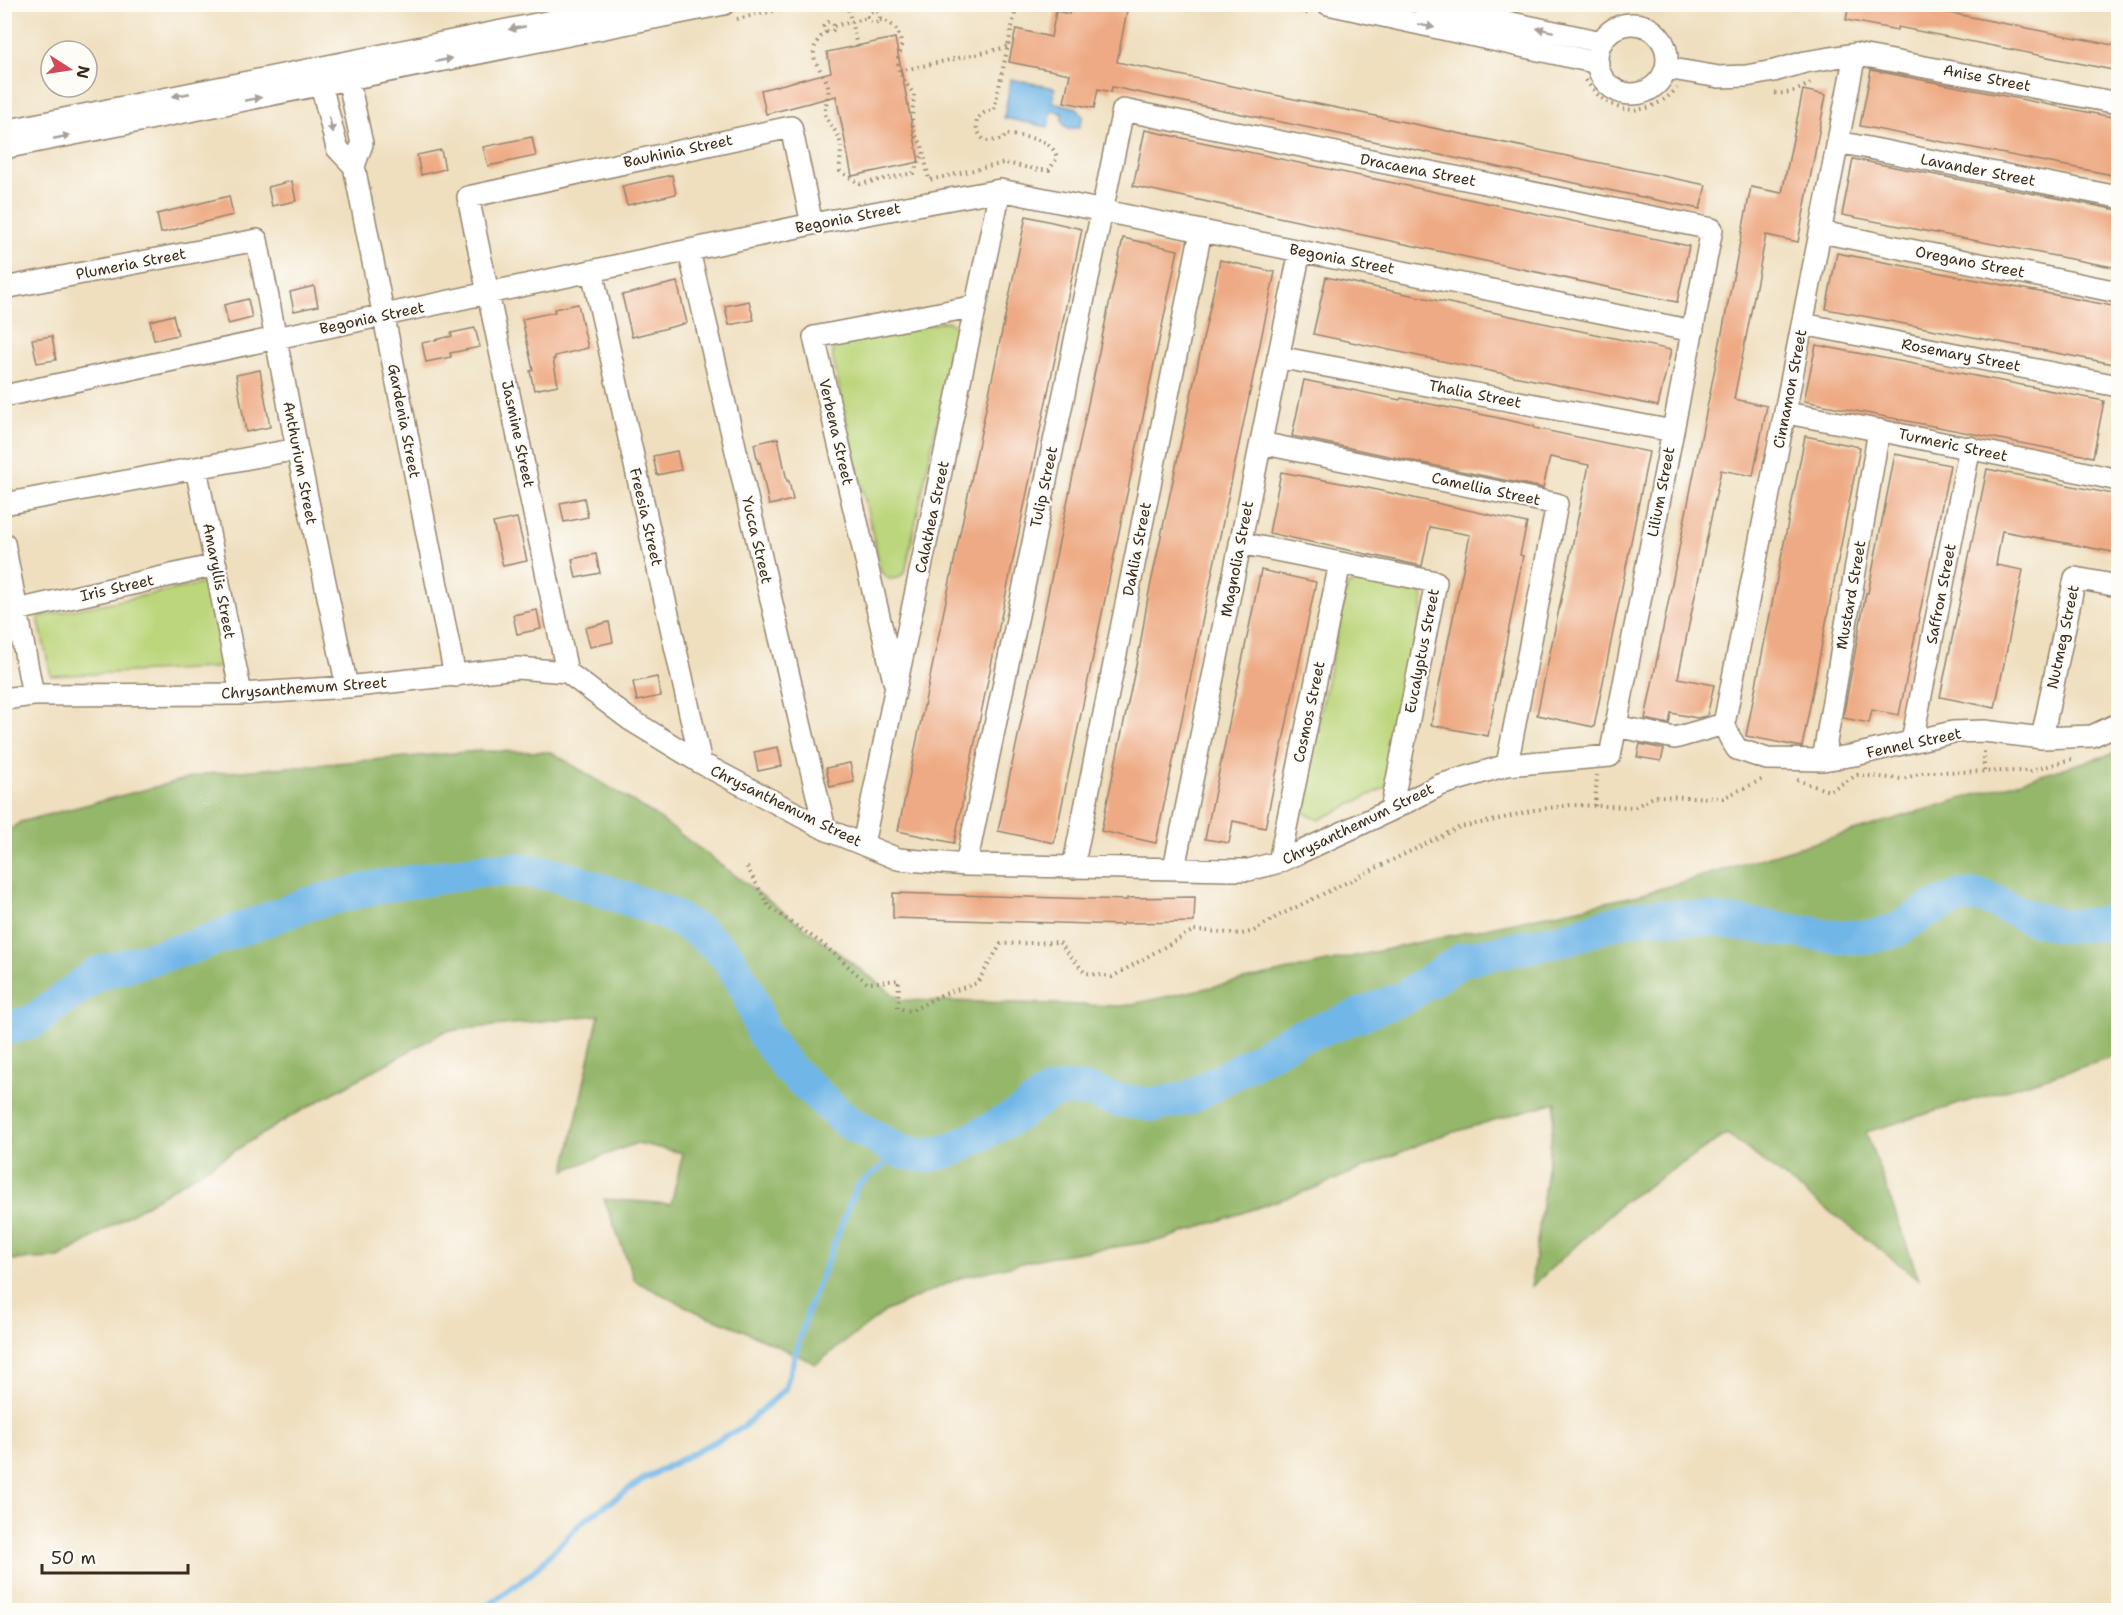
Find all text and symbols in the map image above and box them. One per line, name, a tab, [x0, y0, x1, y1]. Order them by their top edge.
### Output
one-way arrow	[1417, 22, 1436, 31]
one-way arrow	[507, 24, 526, 33]
one-way arrow	[1535, 25, 1554, 34]
north arrow	[39, 39, 99, 99]
one-way arrow	[435, 55, 454, 65]
street label: Anise Street	[1942, 60, 2032, 96]
text: N	[72, 64, 95, 80]
one-way arrow	[172, 91, 191, 100]
one-way arrow	[244, 94, 263, 103]
one-way arrow	[326, 116, 336, 134]
street label: Bauhinia Street	[622, 130, 734, 172]
one-way arrow	[53, 132, 72, 141]
street label: Dracaena Street	[1358, 149, 1478, 191]
street label: Lavander Street	[1919, 149, 2037, 191]
street label: Begonia Street	[794, 198, 902, 238]
street label: Begonia Street	[1288, 239, 1396, 279]
street label: Oregano Street	[1914, 242, 2026, 282]
street label: Plumeria Street	[74, 244, 188, 284]
street label: Begonia Street	[318, 297, 426, 339]
street label: Cinnamon Street	[1769, 328, 1811, 450]
street label: Rosemary Street	[1900, 334, 2022, 376]
street label: Gardenia Street	[383, 362, 425, 480]
street label: Thalia Street	[1427, 375, 1523, 413]
street label: Verbena Street	[814, 377, 858, 487]
street label: Jasmine Street	[497, 379, 539, 489]
street label: Anthurium Street	[278, 400, 322, 526]
street label: Turmeric Street	[1897, 424, 2009, 466]
street label: Tulip Street	[1026, 444, 1062, 530]
street label: Lilium Street	[1642, 445, 1680, 539]
street label: Calathea Street	[910, 459, 954, 575]
street label: Freesia Street	[625, 466, 667, 568]
street label: Camellia Street	[1430, 468, 1542, 510]
street label: Yucca Street	[737, 494, 777, 586]
street label: Magnolia Street	[1216, 499, 1258, 619]
street label: Dahlia Street	[1118, 500, 1156, 598]
street label: Amaryllis Street	[198, 521, 240, 641]
street label: Mustard Street	[1832, 539, 1870, 651]
street label: Saffron Street	[1921, 542, 1961, 646]
street label: Iris Street	[78, 570, 156, 606]
street label: Nutmeg Street	[2042, 583, 2084, 691]
street label: Eucalyptus Street	[1400, 587, 1444, 715]
street label: Cosmos Street	[1288, 659, 1330, 765]
street label: Chrysanthemum Street	[220, 672, 388, 704]
street label: Fennel Street	[1865, 723, 1963, 763]
street label: Chrysanthemum Street	[707, 761, 865, 851]
street label: Chrysanthemum Street	[1279, 779, 1437, 869]
scale bar	[42, 1537, 188, 1575]
text: 50 m	[51, 1546, 96, 1570]

